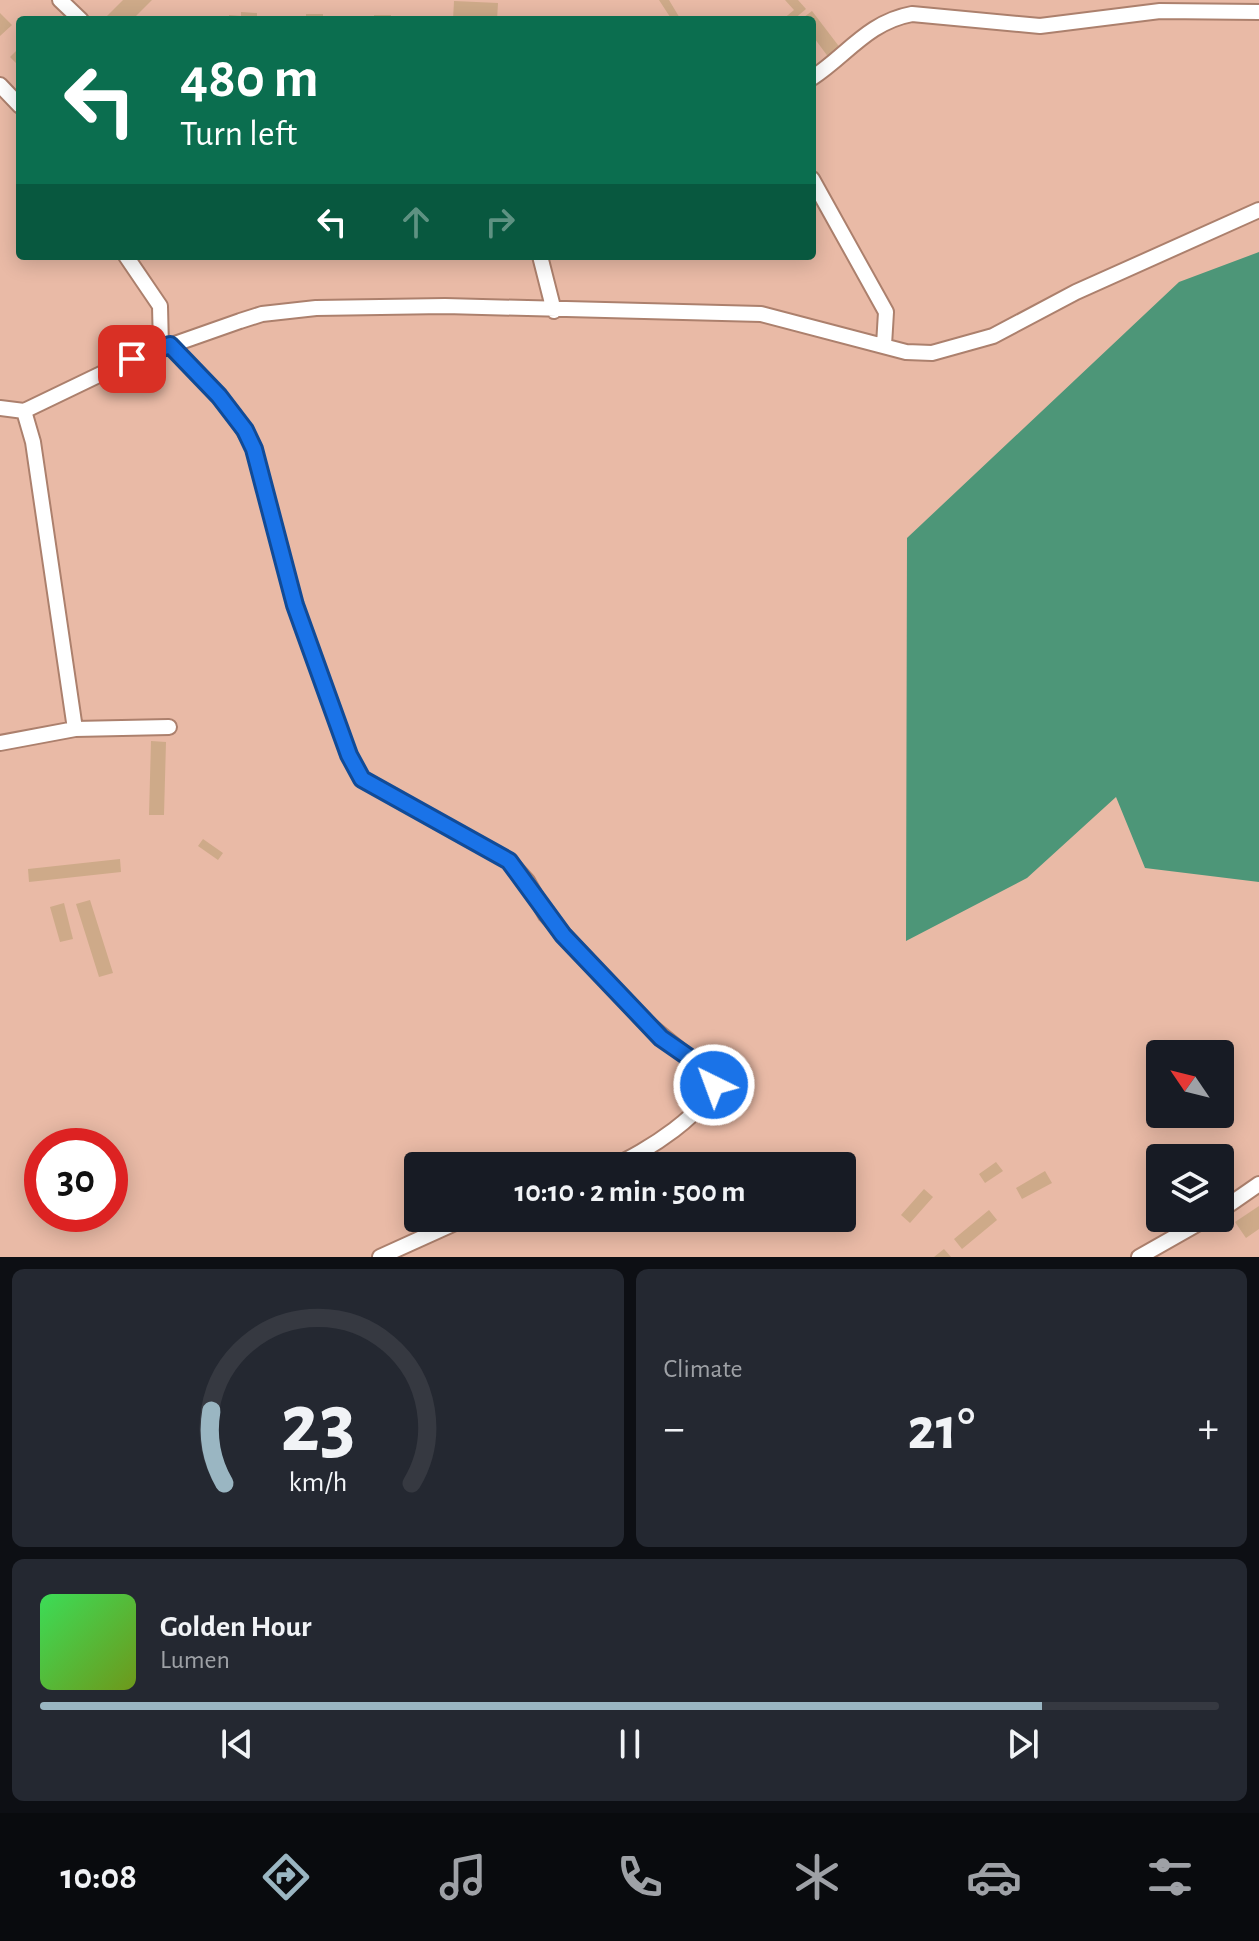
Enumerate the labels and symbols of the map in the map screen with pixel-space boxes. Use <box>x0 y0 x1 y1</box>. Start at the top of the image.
pin <box>98 325 166 393</box>
north arrow <box>1146 1040 1234 1128</box>
position arrow <box>672 1043 756 1127</box>
speed limit sign: 30 <box>24 1128 128 1232</box>

